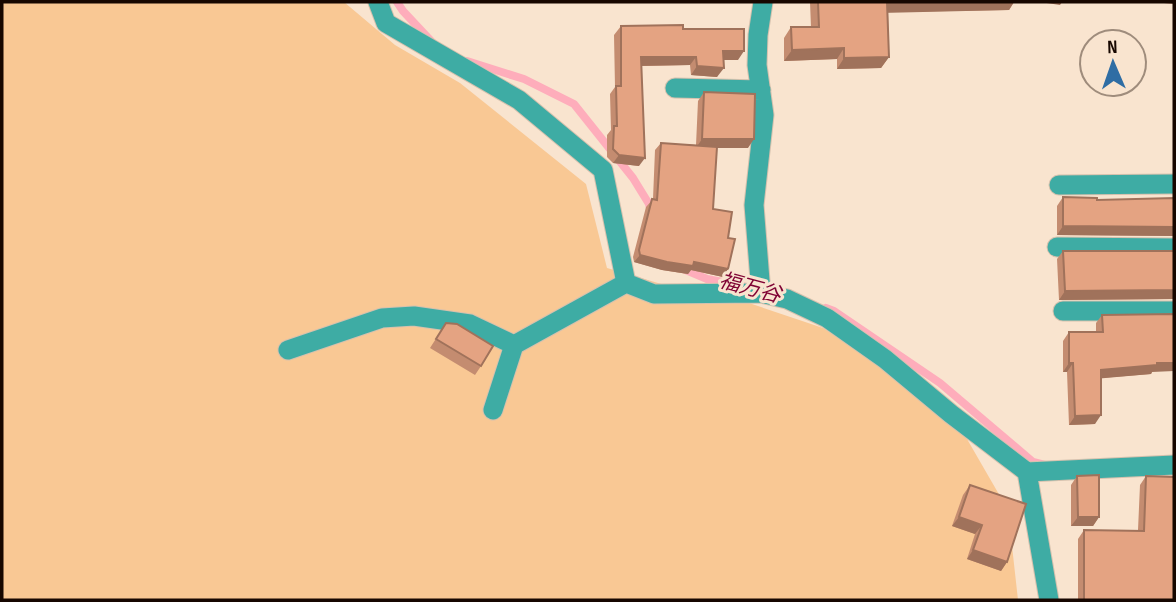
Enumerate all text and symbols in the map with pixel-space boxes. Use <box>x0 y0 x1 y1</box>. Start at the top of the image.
north arrow <box>1078 28 1148 98</box>
text: N <box>1107 36 1118 59</box>
water label: 福万谷 <box>716 268 786 309</box>

